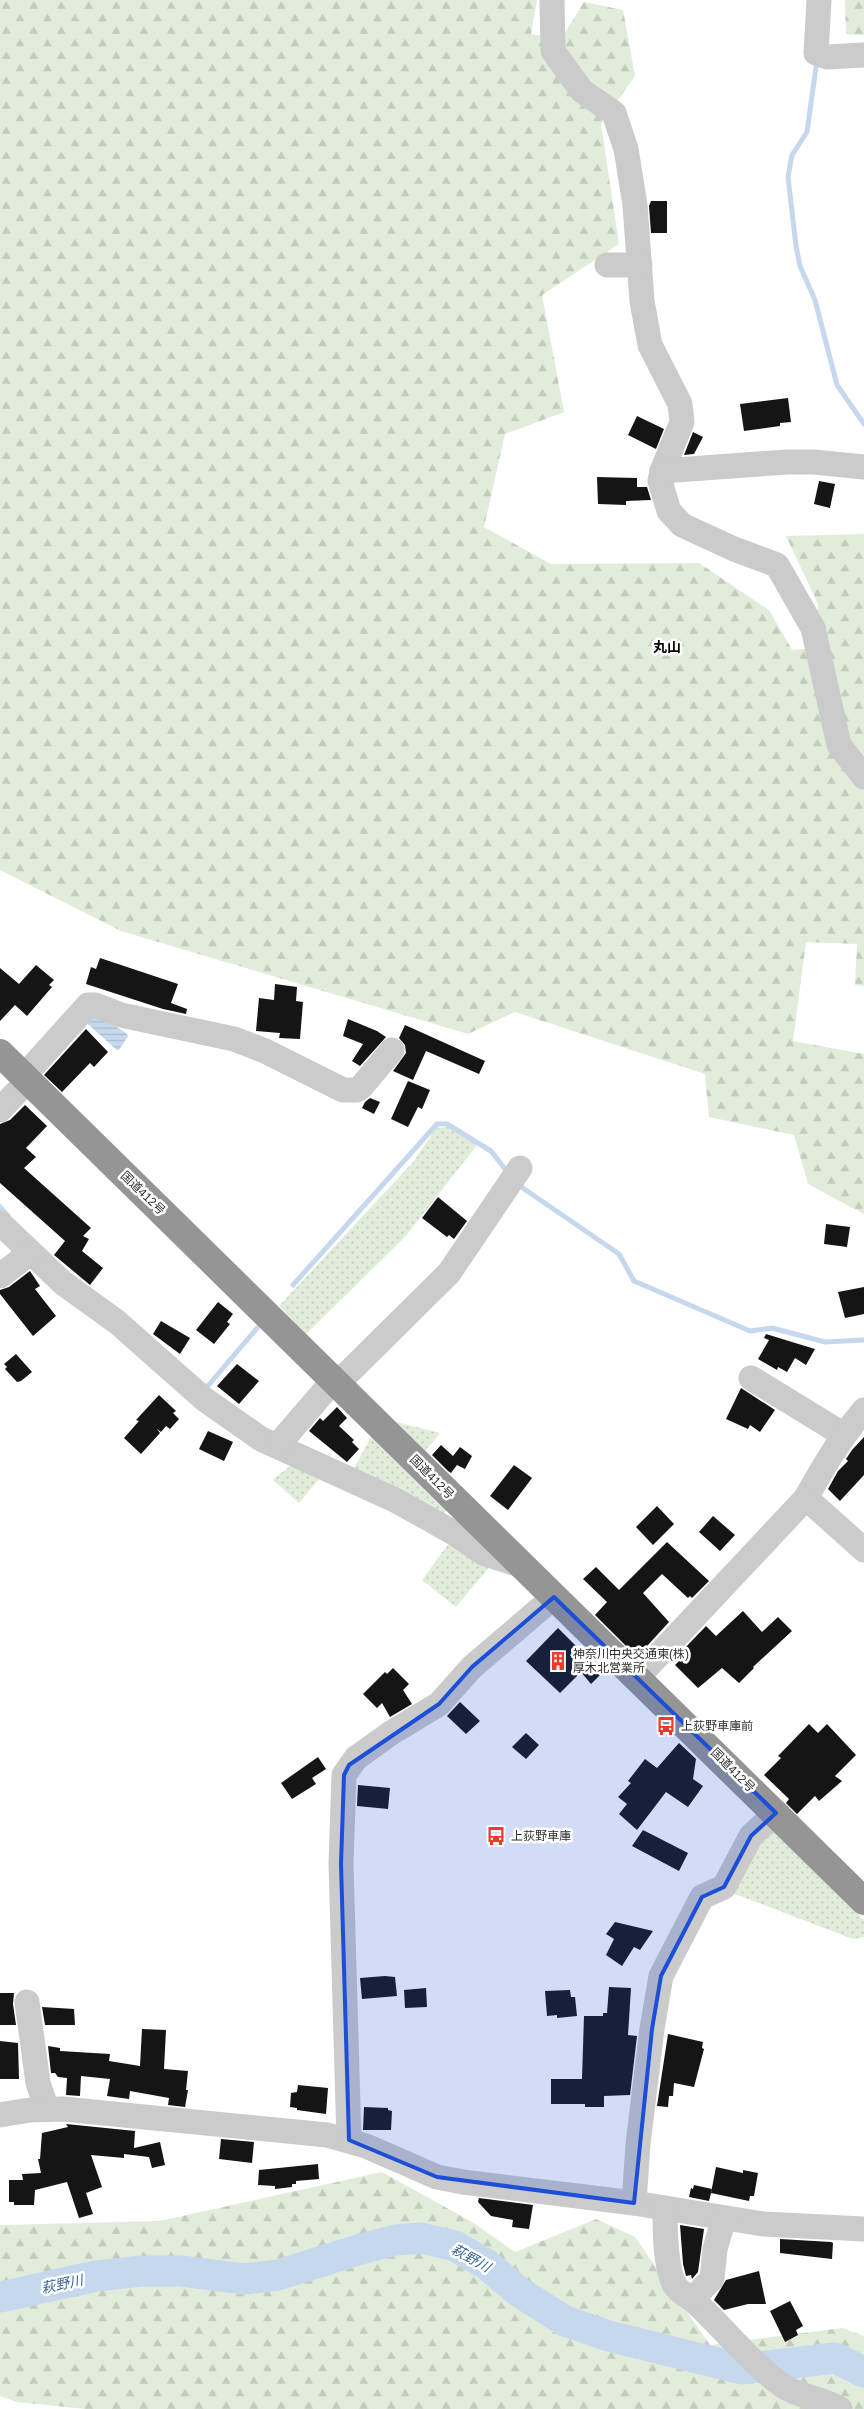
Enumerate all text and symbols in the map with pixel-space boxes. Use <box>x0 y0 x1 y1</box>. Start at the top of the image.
district label: 丸山 <box>653 639 681 655</box>
street label: 国道412号 <box>118 1169 168 1217</box>
street label: 国道412号 <box>407 1452 457 1502</box>
place label: 神奈川中央交通東(株) 厚木北営業所 <box>573 1647 689 1675</box>
building icon: 神奈川中央交通東(株) 厚木北営業所 <box>547 1650 569 1672</box>
bus stop icon: 上荻野車庫前 <box>655 1715 677 1737</box>
place label: 上荻野車庫前 <box>681 1719 753 1733</box>
street label: 国道412号 <box>708 1745 758 1795</box>
bus stop icon: 上荻野車庫 <box>485 1825 507 1847</box>
place label: 上荻野車庫 <box>511 1829 571 1843</box>
water label: 萩野川 <box>449 2241 495 2276</box>
water label: 萩野川 <box>40 2271 86 2296</box>

